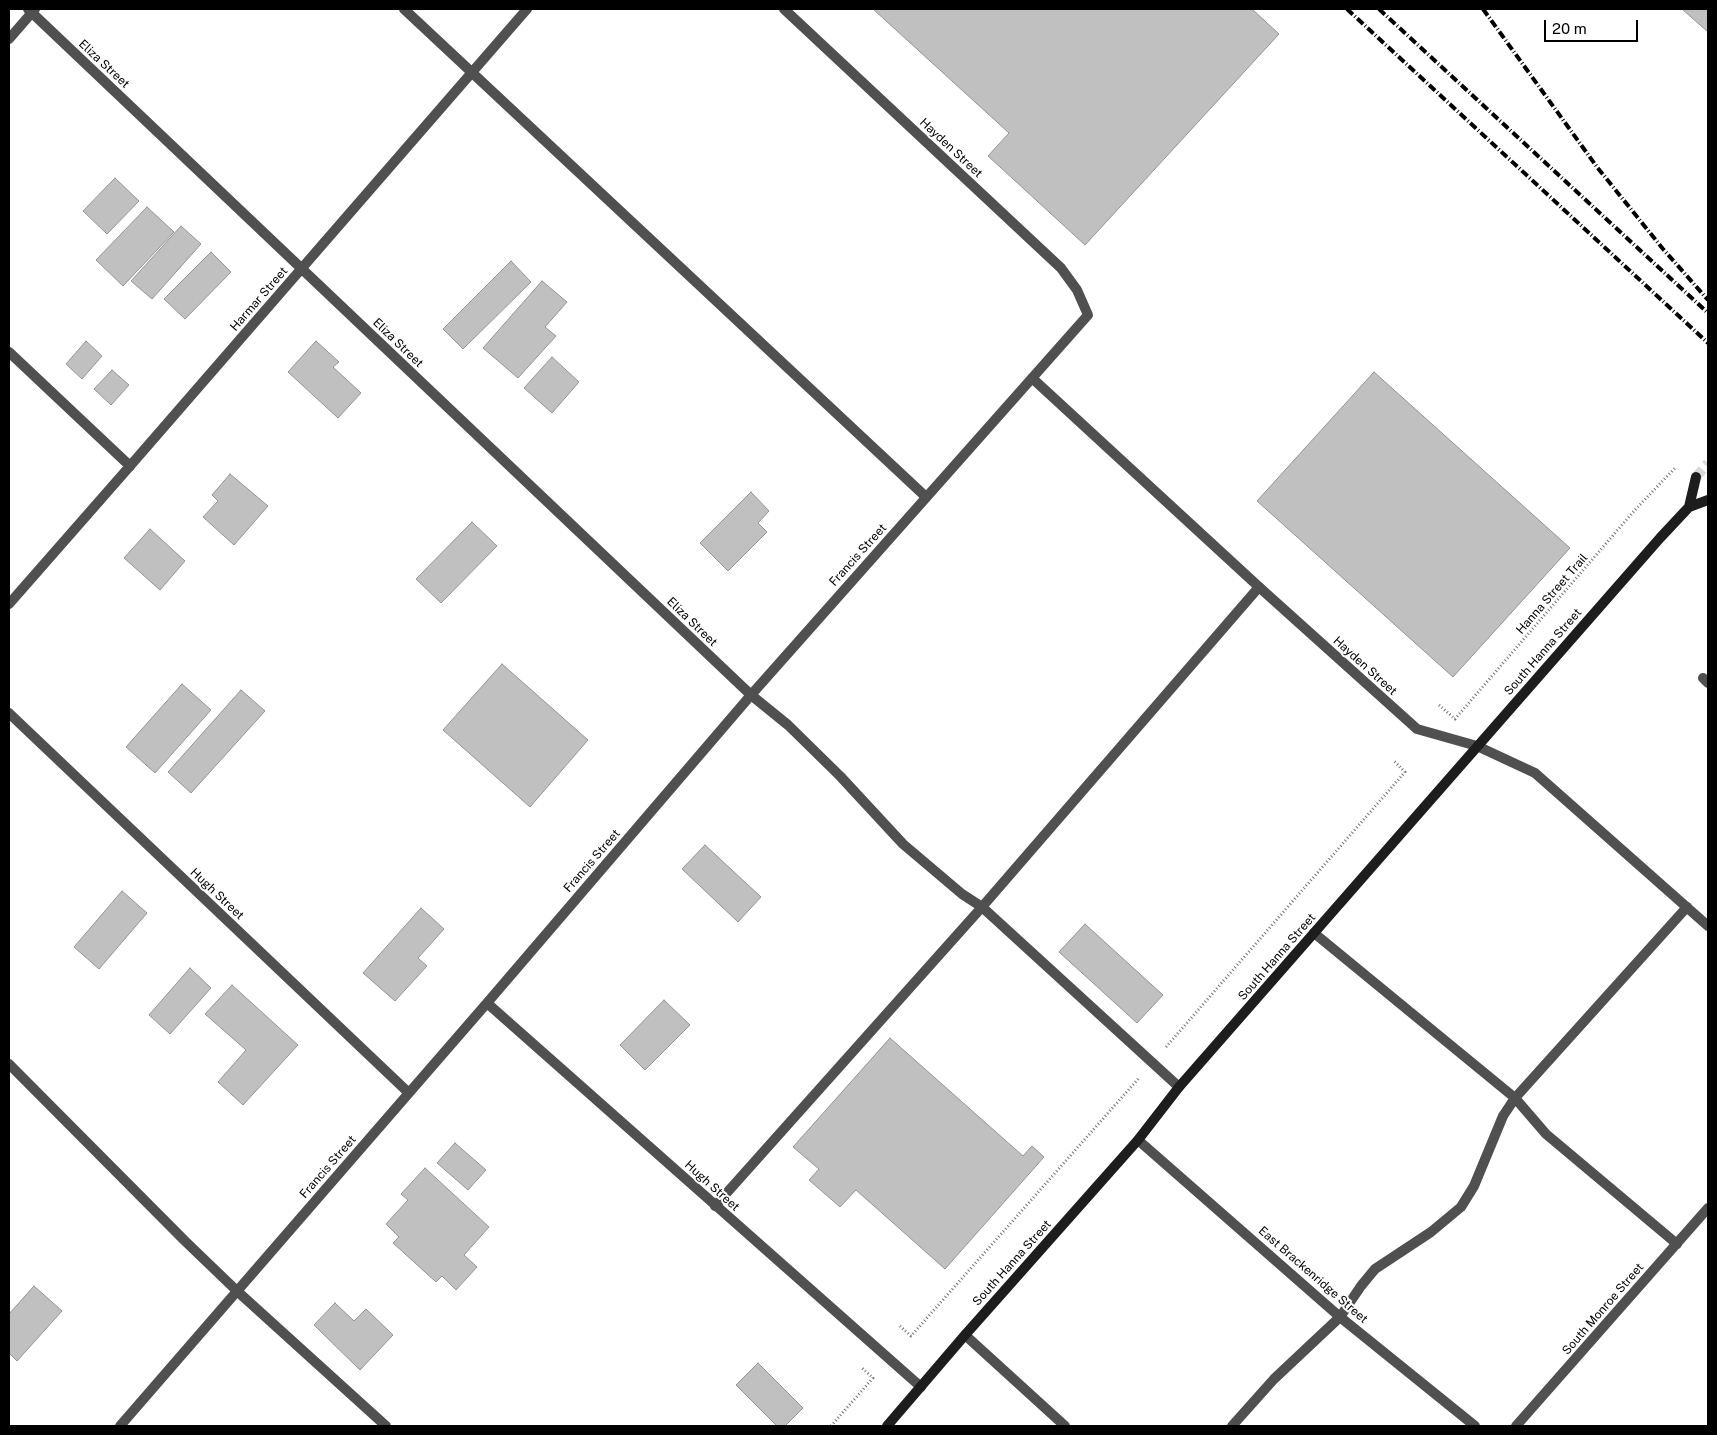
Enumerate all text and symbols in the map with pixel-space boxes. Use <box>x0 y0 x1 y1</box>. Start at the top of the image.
scale bar <box>1547 10 1641 42</box>
text: 20 m <box>1552 20 1587 37</box>
street label: Eliza Street <box>76 37 132 91</box>
street label: Hayden Street <box>917 115 985 181</box>
street label: Harmar Street <box>227 264 291 334</box>
street label: Eliza Street <box>370 315 426 371</box>
street label: Francis Street <box>826 521 890 589</box>
street label: Hanna Street Trail <box>1513 551 1591 637</box>
street label: Eliza Street <box>664 594 720 650</box>
street label: South Hanna Street <box>1501 606 1585 698</box>
street label: Hayden Street <box>1330 634 1400 698</box>
street label: Francis Street <box>561 827 623 895</box>
street label: Hugh Street <box>187 865 247 923</box>
street label: South Hanna Street <box>1235 911 1319 1003</box>
street label: Francis Street <box>297 1133 359 1201</box>
street label: Hugh Street <box>682 1158 742 1214</box>
street label: South Hanna Street <box>970 1217 1054 1309</box>
street label: East Brackenridge Street <box>1255 1224 1371 1326</box>
street label: South Monroe Street <box>1559 1260 1647 1358</box>

